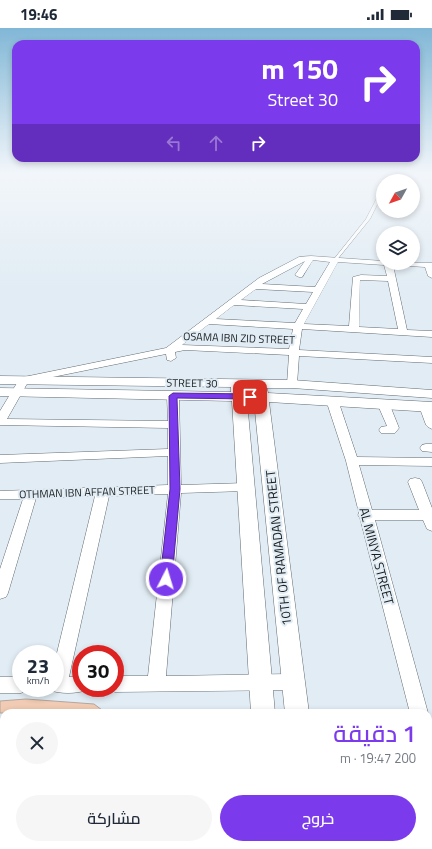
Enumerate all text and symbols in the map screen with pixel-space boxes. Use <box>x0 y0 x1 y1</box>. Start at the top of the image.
text: 19:46 <box>20 3 57 26</box>
text: 150 m <box>261 47 338 90</box>
icon: right <box>352 56 404 108</box>
text: Street 30 <box>267 86 338 113</box>
icon: left <box>163 132 185 154</box>
icon: ahead <box>205 132 227 154</box>
icon: right <box>247 132 269 154</box>
north arrow <box>376 174 420 218</box>
map controls <box>376 174 420 270</box>
button: layers <box>376 226 420 270</box>
street label: OSAMA IBN ZID STREET <box>183 328 295 348</box>
street label: STREET 30 <box>166 375 218 391</box>
pin <box>233 380 267 414</box>
icon: arrive <box>239 386 261 408</box>
street label: 10TH OF RAMADAN STREET <box>260 469 296 627</box>
street label: OTHMAN IBN AFFAN STREET <box>19 482 155 502</box>
street label: AL MINYA STREET <box>354 505 400 607</box>
position arrow <box>145 558 187 600</box>
speed limit sign: 30 <box>72 645 124 697</box>
text: 23 <box>27 650 49 681</box>
text: km/h <box>27 673 49 688</box>
text: 1 دقيقة <box>333 715 416 751</box>
button: close <box>16 722 58 764</box>
text: 200 m · 19:47 <box>340 748 416 768</box>
button: مشاركة <box>16 795 212 841</box>
button: خروج <box>220 795 416 841</box>

